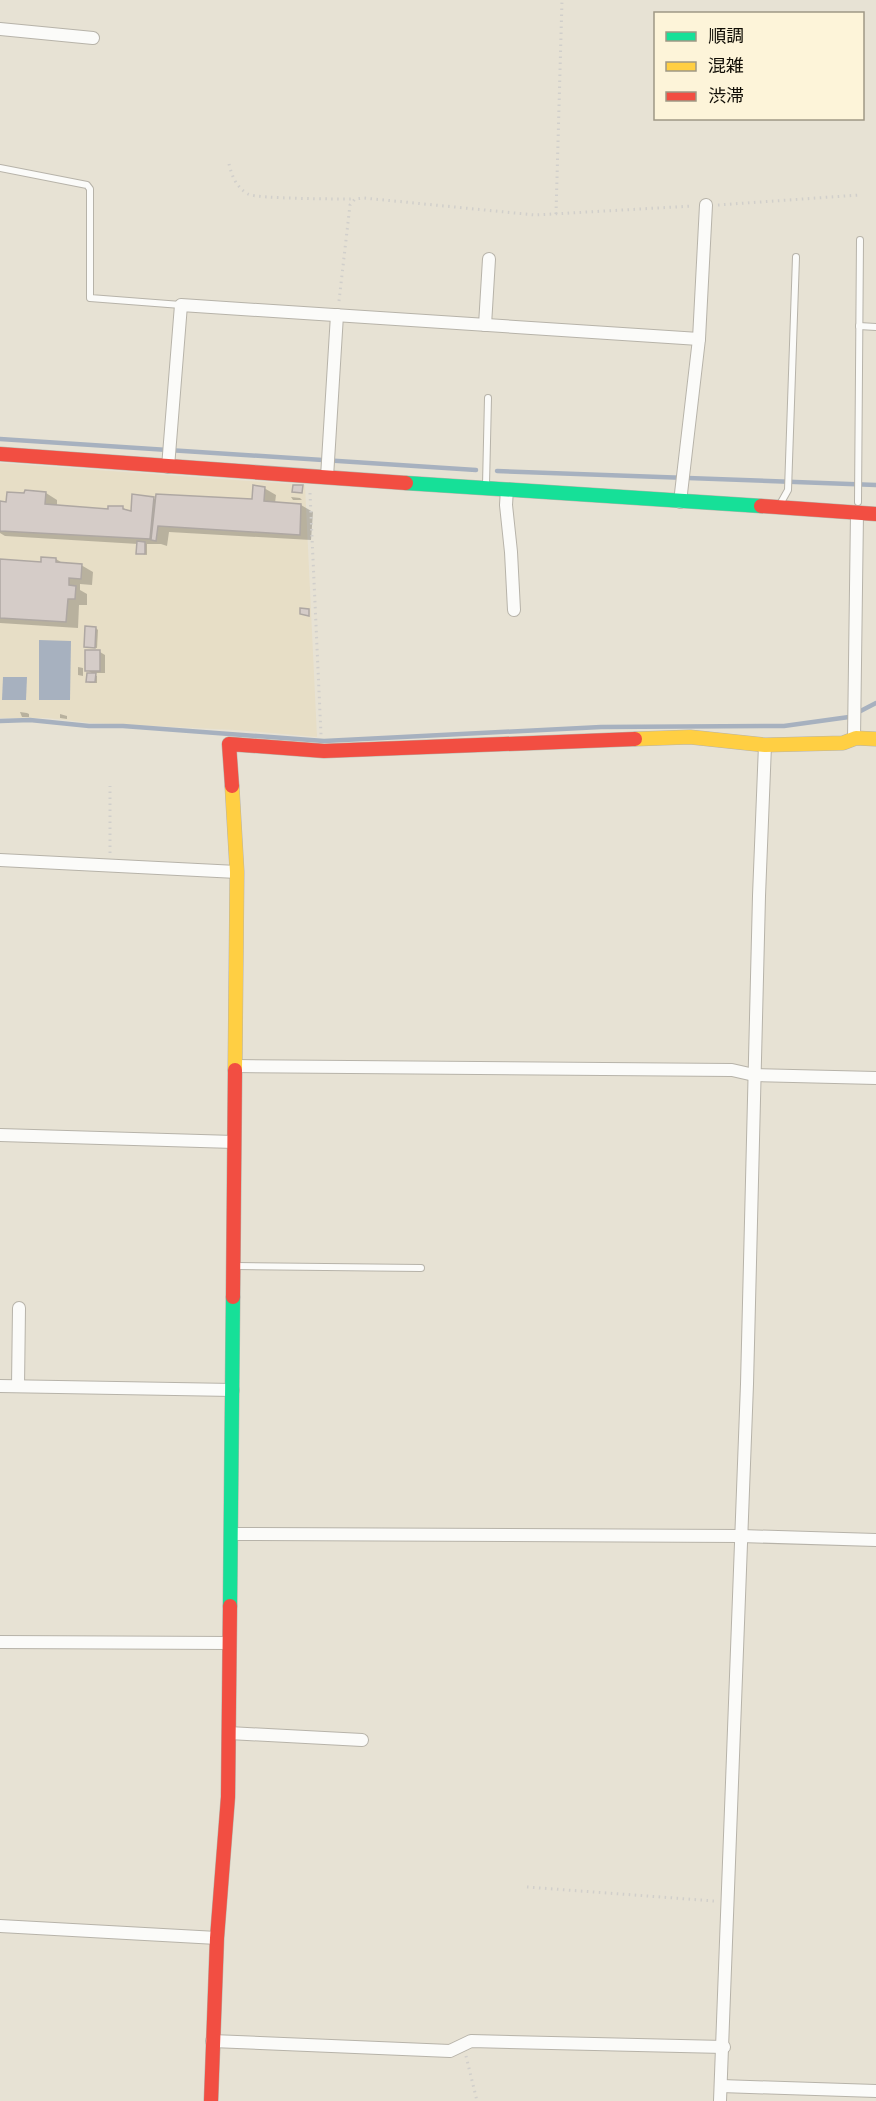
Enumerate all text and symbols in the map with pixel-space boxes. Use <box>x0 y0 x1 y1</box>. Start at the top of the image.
legend <box>654 12 864 120</box>
text: 順調 <box>708 25 744 46</box>
text: 混雑 <box>708 55 744 76</box>
text: 渋滞 <box>708 85 744 106</box>

